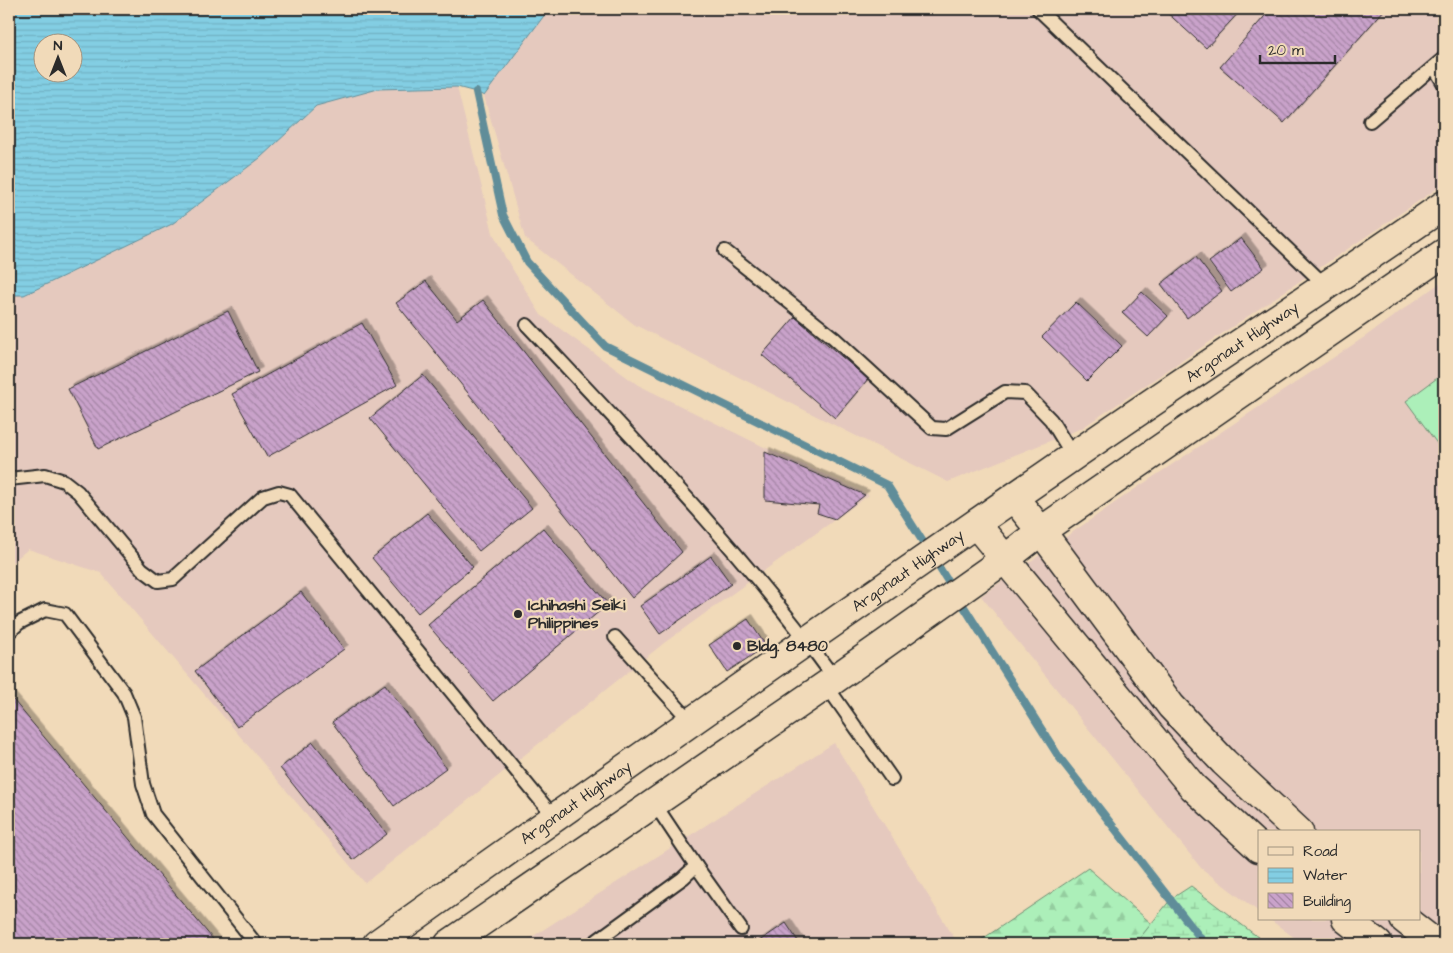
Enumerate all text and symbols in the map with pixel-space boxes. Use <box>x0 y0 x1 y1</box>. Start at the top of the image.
north arrow <box>32 32 82 82</box>
scale bar <box>1260 32 1336 64</box>
text: N <box>54 36 63 56</box>
text: 20 m <box>1268 40 1304 61</box>
street label: Argonaut Highway <box>1181 296 1304 388</box>
street label: Argonaut Highway <box>847 524 969 617</box>
place label: Ichihashi Seiki Philippines <box>528 594 626 634</box>
marker: Ichihashi Seiki Philippines <box>512 608 524 620</box>
place label: Bldg. 8480 <box>747 635 828 659</box>
marker: Bldg. 8480 <box>731 640 743 652</box>
street label: Argonaut Highway <box>516 756 637 850</box>
legend <box>1258 830 1420 920</box>
text: Road <box>1303 841 1338 862</box>
text: Water <box>1303 865 1347 886</box>
text: Building <box>1303 891 1351 913</box>

